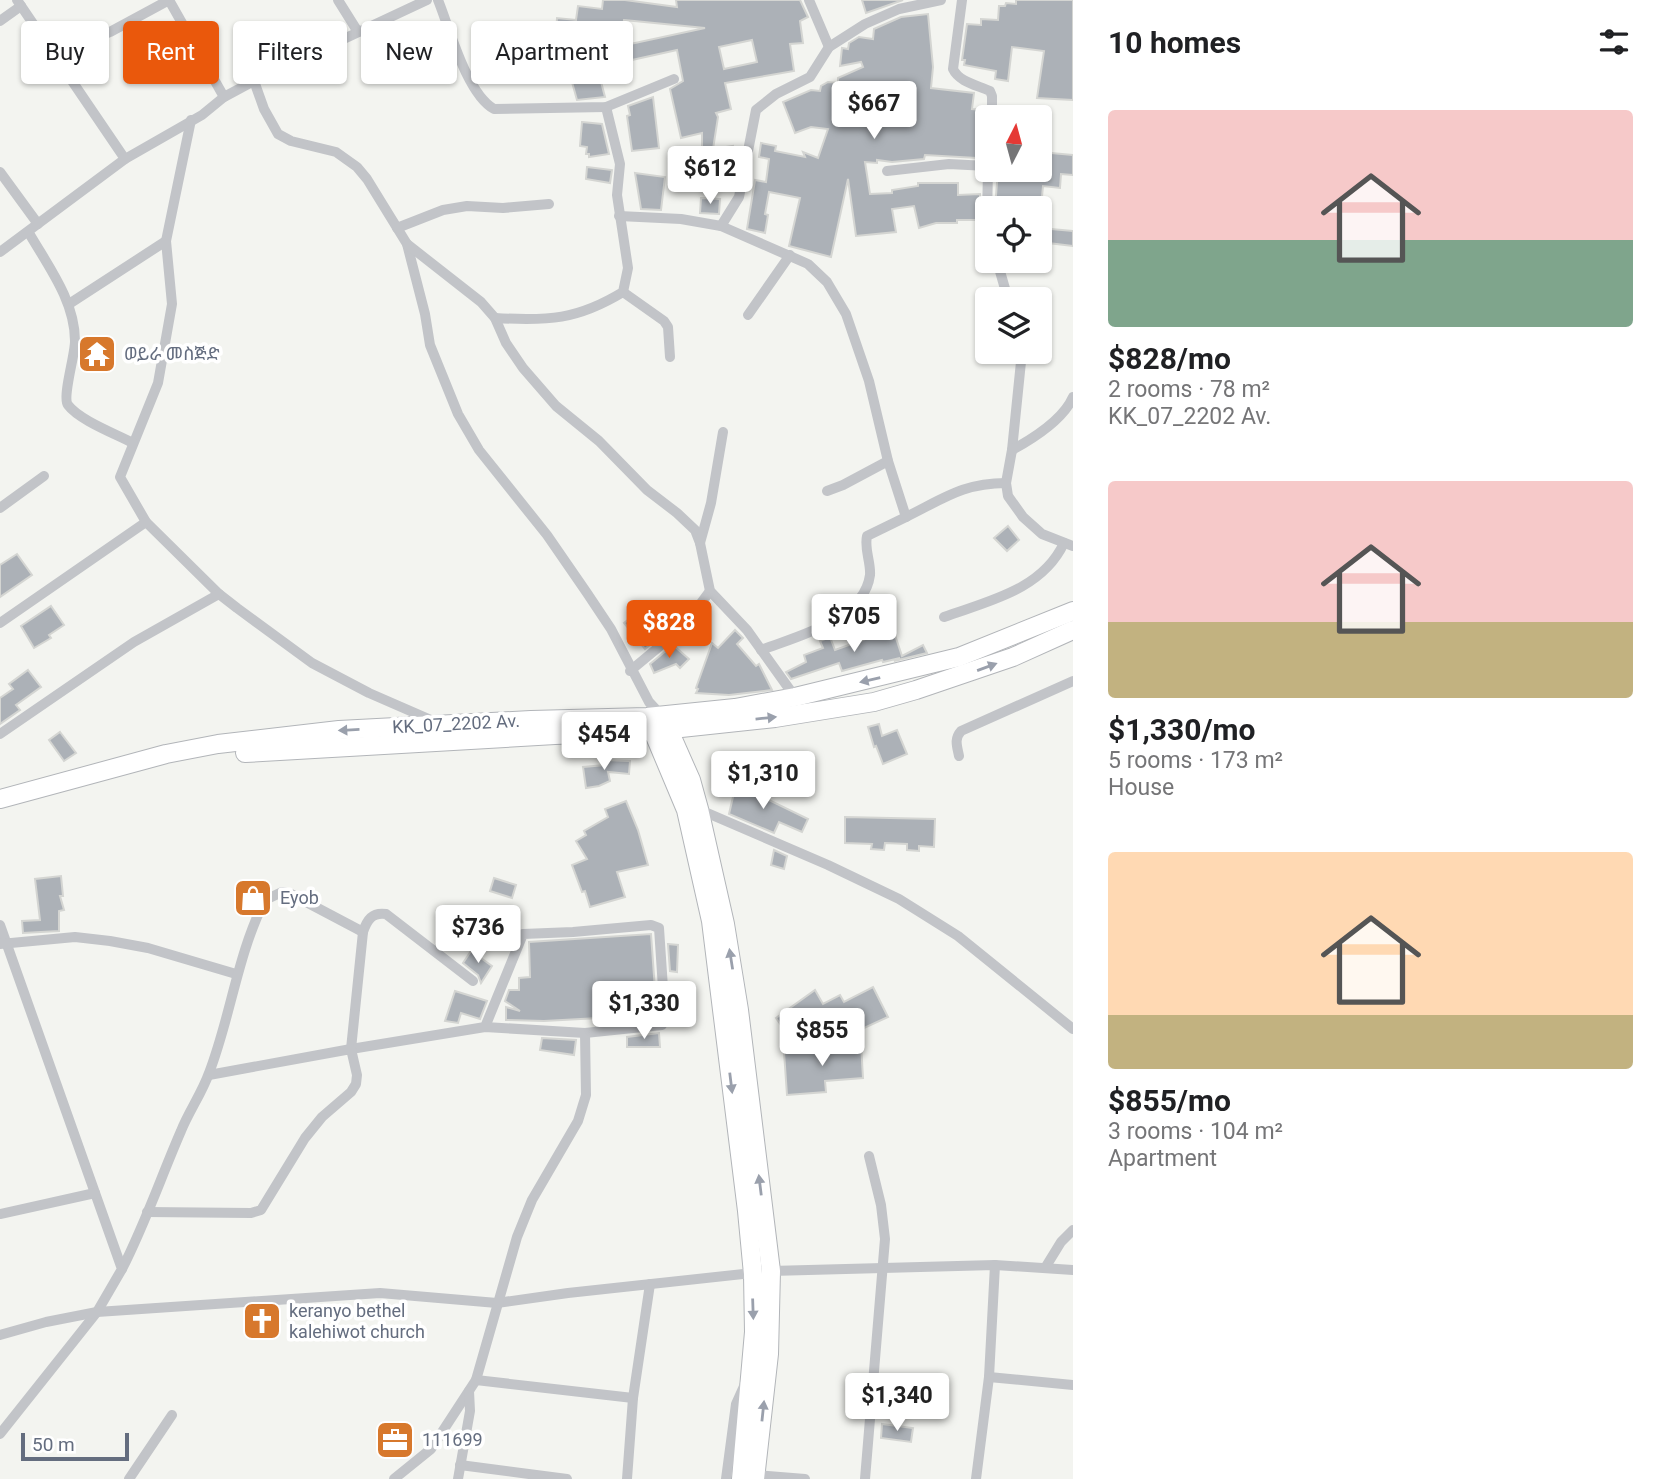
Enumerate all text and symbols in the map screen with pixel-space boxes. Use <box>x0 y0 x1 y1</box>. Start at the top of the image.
chip: Buy <box>21 21 109 84</box>
chip: Rent <box>123 21 219 84</box>
chip: Filters <box>233 21 347 84</box>
chip: New <box>361 21 457 84</box>
chip: Apartment <box>471 21 633 84</box>
icon: filters <box>1595 23 1633 61</box>
text: 10 homes <box>1108 25 1241 60</box>
pin: $667 <box>833 82 915 141</box>
text: $667 <box>848 90 900 117</box>
north arrow <box>975 105 1052 182</box>
map controls <box>975 105 1052 364</box>
pin: $612 <box>669 146 751 206</box>
text: $612 <box>684 155 736 182</box>
icon: home <box>1308 155 1434 281</box>
button: locate <box>975 196 1052 273</box>
button: layers <box>975 287 1052 364</box>
temple icon: ወይራ መስጅድ <box>76 333 118 375</box>
text: $828/mo <box>1108 341 1231 376</box>
place label: ወይራ መስጅድ <box>124 343 220 364</box>
text: 2 rooms · 78 m² <box>1108 376 1270 403</box>
text: KK_07_2202 Av. <box>1108 403 1271 430</box>
icon: home <box>1308 526 1434 652</box>
pin: $705 <box>813 594 895 654</box>
pin: $828 <box>628 600 710 660</box>
text: $705 <box>828 603 880 630</box>
text: $828 <box>643 609 695 636</box>
one-way arrow <box>976 661 997 672</box>
one-way arrow <box>859 675 881 686</box>
street label: KK_07_2202 Av. <box>392 710 520 737</box>
pin: $454 <box>563 712 645 772</box>
text: $1,330/mo <box>1108 712 1256 747</box>
one-way arrow <box>755 713 777 724</box>
text: $454 <box>578 721 630 748</box>
one-way arrow <box>337 725 359 736</box>
text: 5 rooms · 173 m² <box>1108 747 1283 774</box>
pin: $1,310 <box>706 752 820 811</box>
text: $1,310 <box>727 760 799 787</box>
text: House <box>1108 774 1174 801</box>
shop icon: Eyob <box>232 877 274 919</box>
place label: Eyob <box>280 887 319 908</box>
icon: home <box>1308 897 1434 1023</box>
pin: $736 <box>437 906 519 965</box>
text: $736 <box>452 914 504 941</box>
one-way arrow <box>725 948 736 970</box>
pin: $1,330 <box>587 982 701 1041</box>
text: $1,330 <box>608 990 680 1017</box>
pin: $855 <box>781 1009 863 1068</box>
text: $855 <box>796 1017 848 1044</box>
one-way arrow <box>726 1072 737 1094</box>
text: $855/mo <box>1108 1083 1231 1118</box>
text: 3 rooms · 104 m² <box>1108 1118 1283 1145</box>
text: Apartment <box>1108 1145 1217 1172</box>
one-way arrow <box>754 1174 765 1196</box>
one-way arrow <box>748 1298 759 1320</box>
church icon: keranyo bethel kalehiwot church <box>241 1300 283 1342</box>
place label: keranyo bethel kalehiwot church <box>289 1300 425 1342</box>
pin: $1,340 <box>840 1374 954 1433</box>
text: $1,340 <box>861 1382 933 1409</box>
one-way arrow <box>757 1400 768 1422</box>
office icon: 111699 <box>374 1419 416 1461</box>
place label: 111699 <box>422 1429 483 1450</box>
scale bar <box>21 1430 130 1462</box>
text: 50 m <box>32 1433 75 1456</box>

